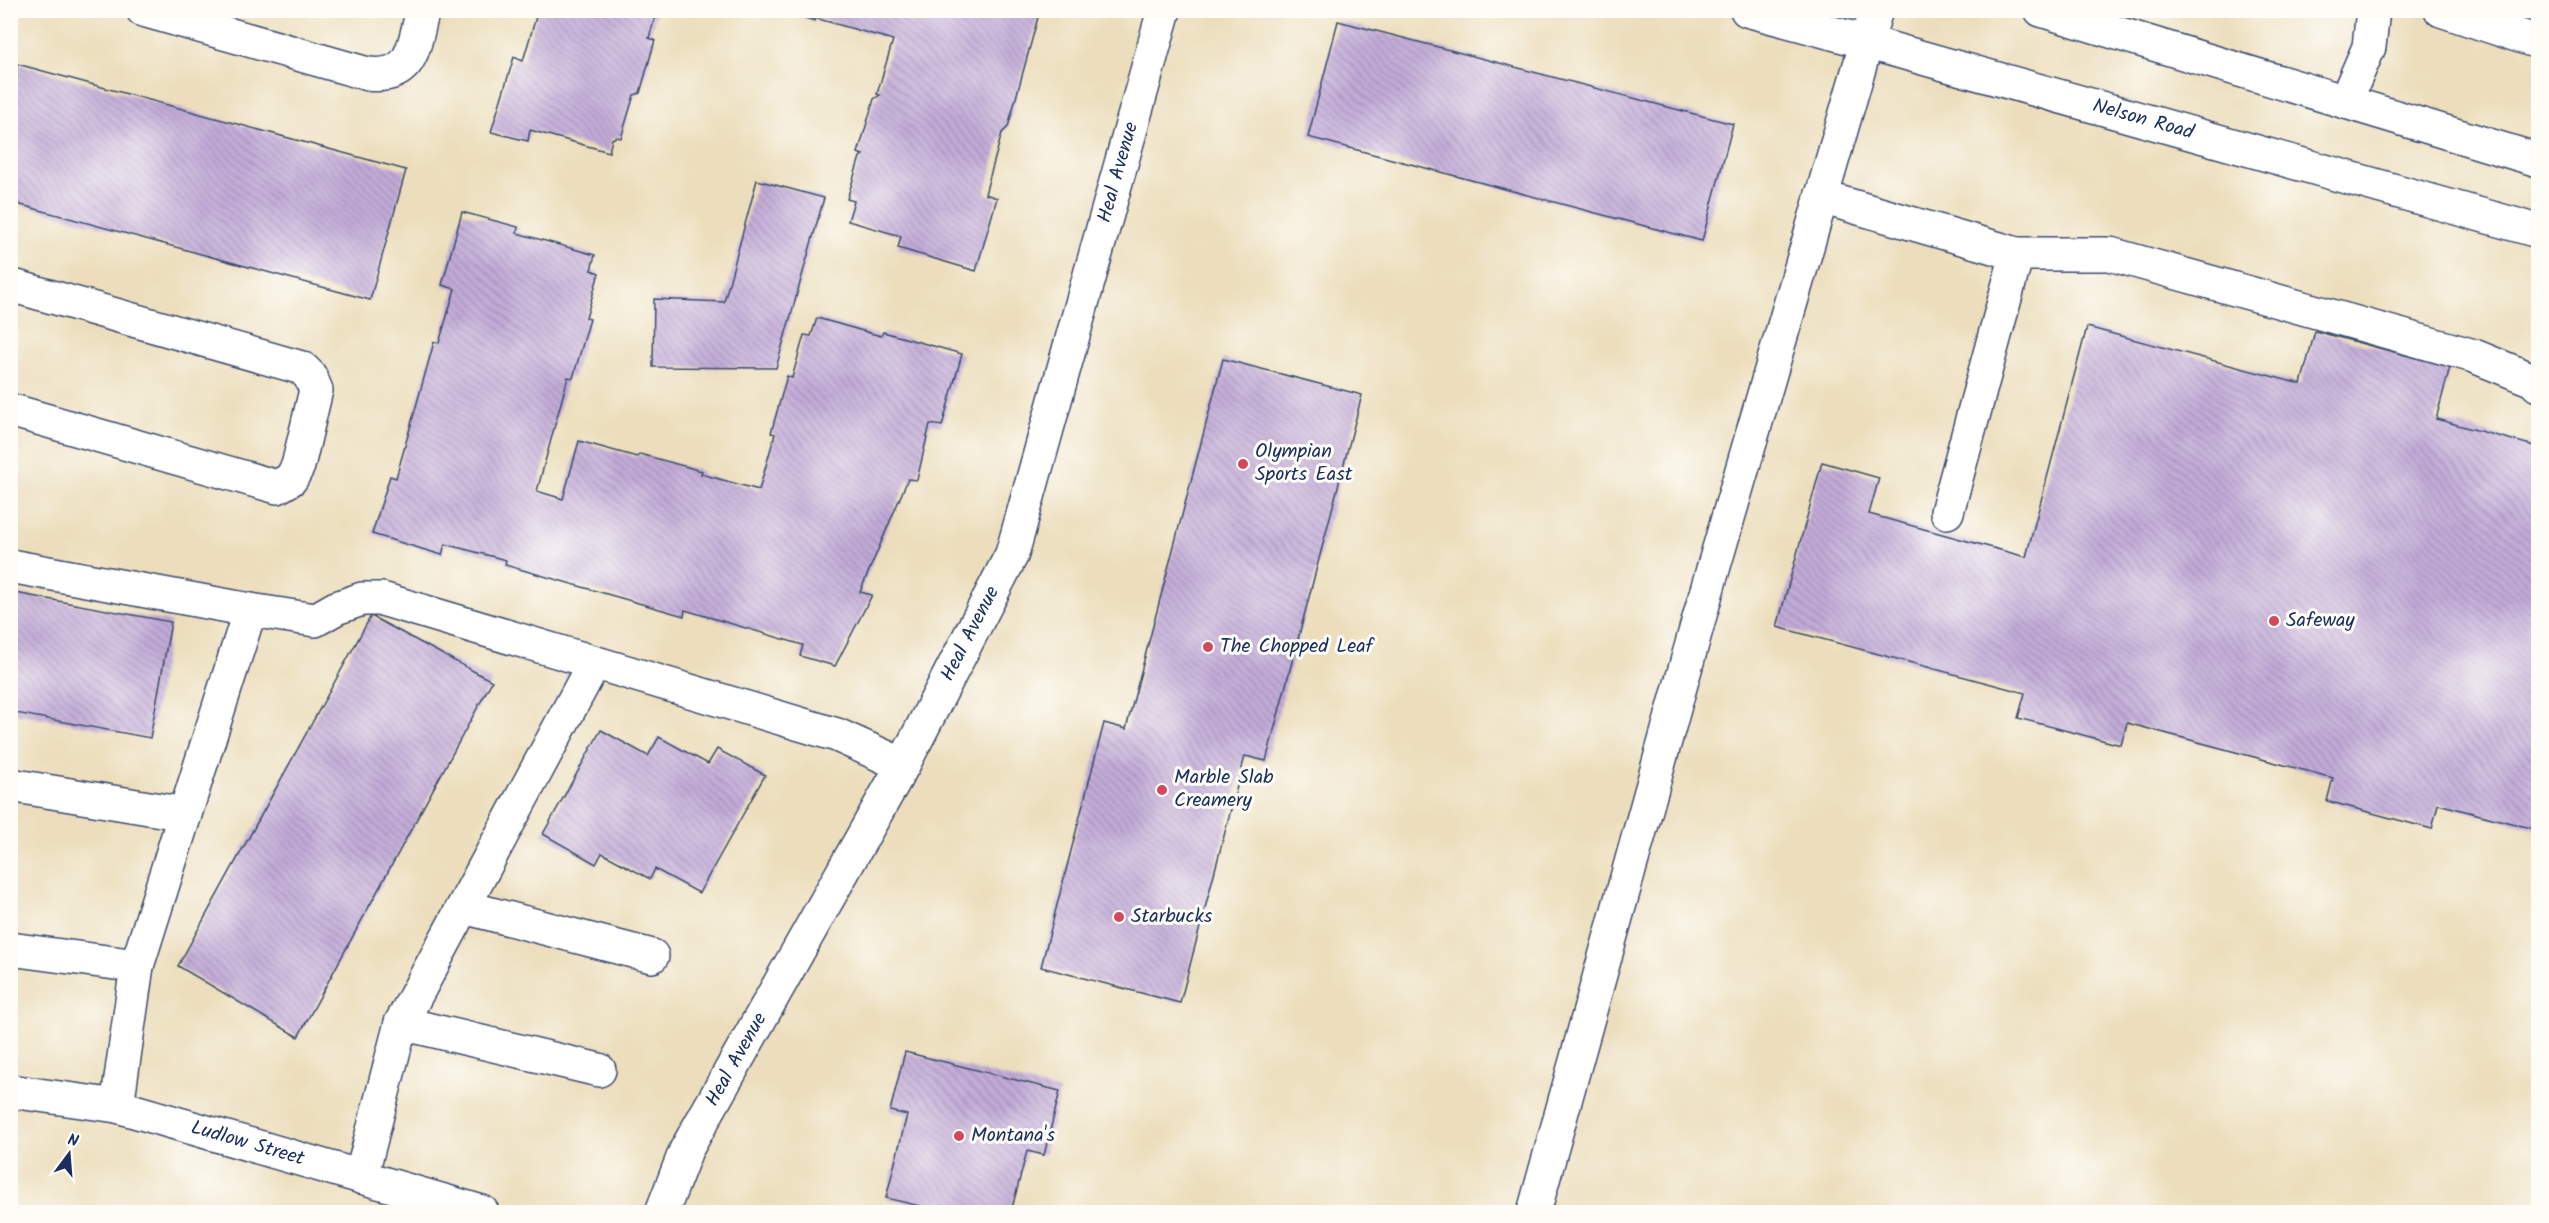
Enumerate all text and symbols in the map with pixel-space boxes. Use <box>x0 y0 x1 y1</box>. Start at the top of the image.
street label: Nelson Road <box>2089 90 2198 150</box>
street label: Heal Avenue <box>1089 118 1148 227</box>
place label: Olympian Sports East <box>1255 436 1353 491</box>
marker: Olympian Sports East <box>1236 457 1250 471</box>
street label: Heal Avenue <box>933 580 1009 687</box>
place label: Safeway <box>2286 605 2355 637</box>
marker: Safeway <box>2267 614 2281 628</box>
place label: The Chopped Leaf <box>1220 631 1376 663</box>
marker: The Chopped Leaf <box>1201 640 1215 654</box>
place label: Marble Slab Creamery <box>1174 762 1274 817</box>
marker: Marble Slab Creamery <box>1155 783 1169 797</box>
place label: Starbucks <box>1131 901 1213 933</box>
marker: Starbucks <box>1112 910 1126 924</box>
street label: Heal Avenue <box>697 1007 776 1113</box>
street label: Ludlow Street <box>187 1112 308 1176</box>
place label: Montana's <box>971 1120 1056 1152</box>
north arrow <box>39 1124 99 1184</box>
text: N <box>64 1128 81 1154</box>
marker: Montana's <box>952 1129 966 1143</box>

